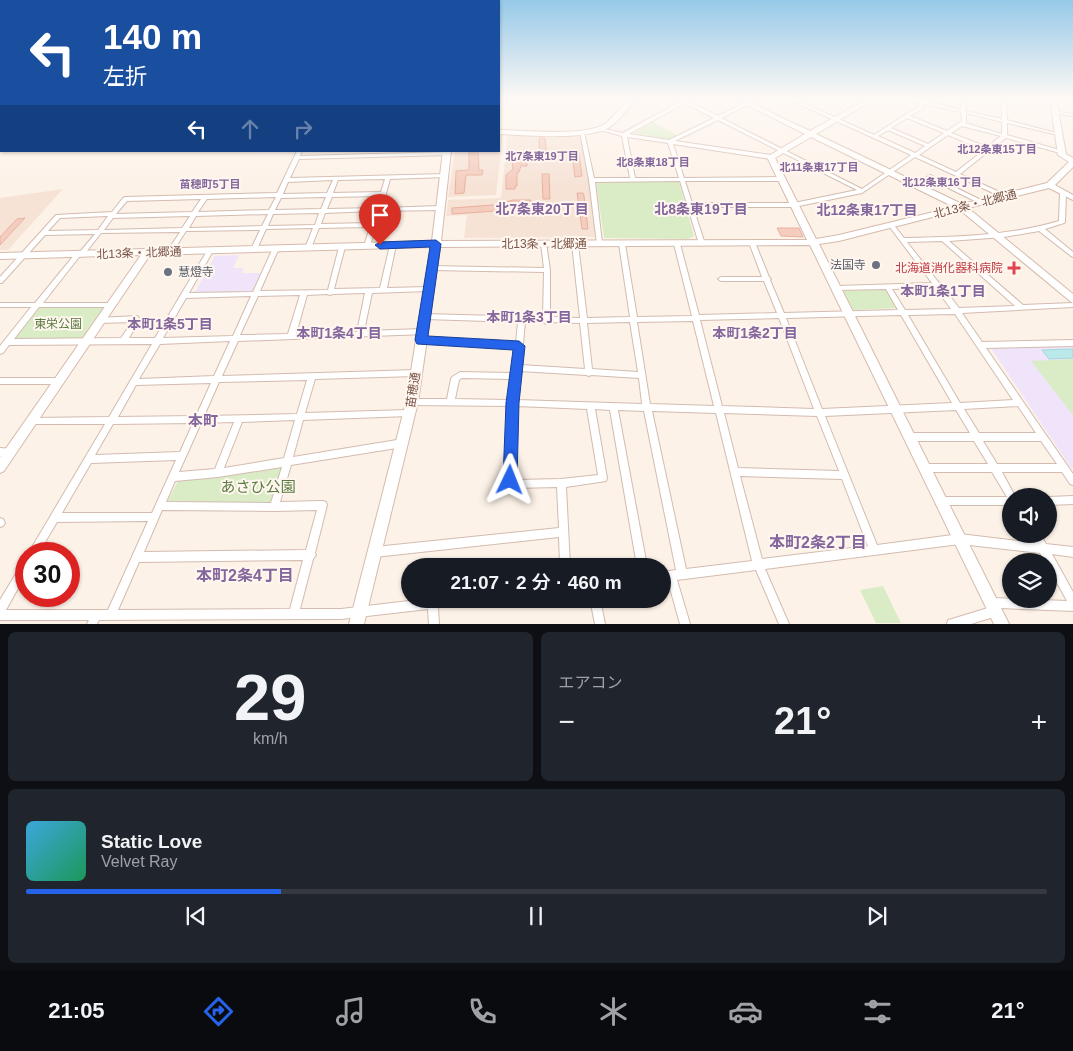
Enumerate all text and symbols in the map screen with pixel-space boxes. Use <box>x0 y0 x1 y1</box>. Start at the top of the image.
text: 140 m <box>103 17 202 56</box>
icon: left <box>20 20 85 85</box>
text: 左折 <box>103 64 147 89</box>
icon: left <box>183 115 211 143</box>
icon: ahead <box>236 115 264 143</box>
icon: right <box>289 115 317 143</box>
district label: 北12条東15丁目 <box>957 143 1037 155</box>
district label: 北7条東19丁目 <box>505 150 579 162</box>
district label: 北8条東18丁目 <box>616 156 690 168</box>
district label: 北11条東17丁目 <box>780 161 858 173</box>
district label: 北12条東16丁目 <box>902 176 982 188</box>
district label: 苗穂町5丁目 <box>179 178 241 190</box>
street label: 北13条・北郷通 <box>932 187 1018 221</box>
pin <box>359 194 401 245</box>
icon: arrive <box>366 201 394 229</box>
district label: 北7条東20丁目 <box>495 201 589 217</box>
district label: 北8条東19丁目 <box>654 201 748 217</box>
district label: 北12条東17丁目 <box>816 202 918 218</box>
street label: 北13条・北郷通 <box>501 237 587 251</box>
street label: 北13条・北郷通 <box>96 245 182 261</box>
place label: 法国寺 <box>830 258 866 272</box>
marker: 法国寺 <box>870 259 882 271</box>
place label: 北海道消化器科病院 <box>895 261 1003 275</box>
marker: 北海道消化器科病院 <box>1007 261 1021 275</box>
place label: 慧燈寺 <box>178 265 214 279</box>
marker: 慧燈寺 <box>162 266 174 278</box>
district label: 本町1条1丁目 <box>900 283 986 299</box>
district label: 本町1条3丁目 <box>486 309 572 325</box>
district label: 本町1条5丁目 <box>127 316 213 332</box>
park label: 東栄公園 <box>34 317 82 331</box>
district label: 本町1条4丁目 <box>296 325 382 341</box>
district label: 本町1条2丁目 <box>712 325 798 341</box>
street label: 苗穂通 <box>403 371 423 409</box>
district label: 本町 <box>188 412 218 429</box>
position arrow <box>483 453 535 505</box>
park label: あさひ公園 <box>220 478 296 495</box>
map controls <box>1002 488 1057 608</box>
button: sound <box>1002 488 1057 543</box>
district label: 本町2条2丁目 <box>769 534 867 551</box>
speed limit sign: 30 <box>15 542 80 607</box>
button: layers <box>1002 553 1057 608</box>
district label: 本町2条4丁目 <box>196 567 294 584</box>
text: 21:07 · 2 分 · 460 m <box>450 572 622 593</box>
text: 29 <box>234 661 306 734</box>
text: エアコン <box>559 674 623 691</box>
text: 21° <box>774 700 831 742</box>
text: − <box>559 706 575 737</box>
text: + <box>1031 706 1047 737</box>
text: km/h <box>253 730 288 747</box>
text: Static Love <box>101 831 202 852</box>
text: Velvet Ray <box>101 853 177 870</box>
icon: previous <box>182 902 210 930</box>
icon: pause <box>522 902 550 930</box>
icon: next <box>863 902 891 930</box>
icon: directions <box>201 994 236 1029</box>
icon: music <box>333 994 368 1029</box>
icon: phone <box>465 994 500 1029</box>
icon: climate <box>596 994 631 1029</box>
icon: car <box>728 994 763 1029</box>
icon: filters <box>860 994 895 1029</box>
text: 21:05 <box>48 998 105 1023</box>
text: 21° <box>991 998 1025 1023</box>

